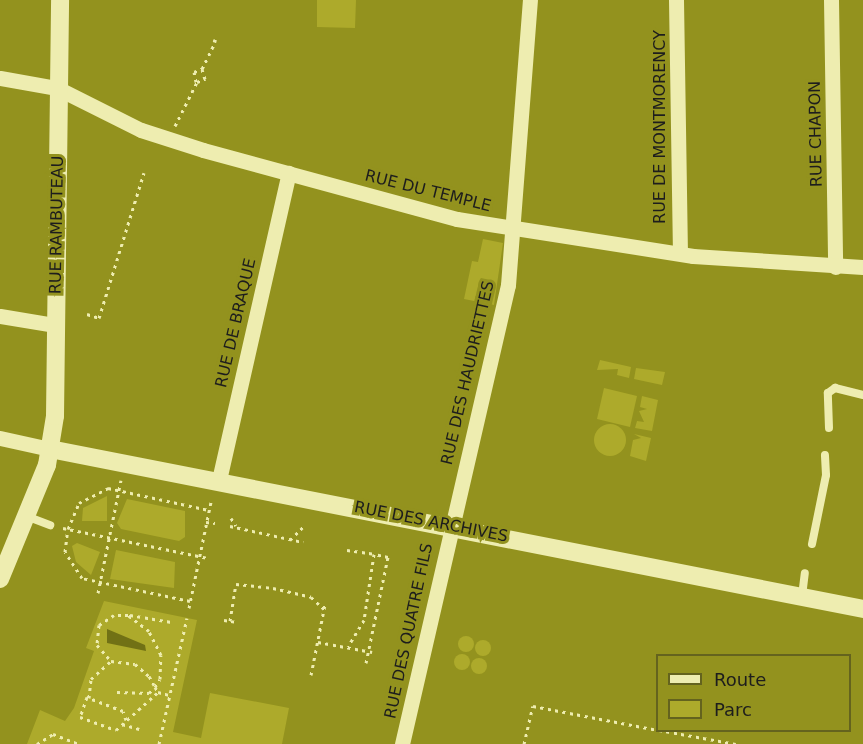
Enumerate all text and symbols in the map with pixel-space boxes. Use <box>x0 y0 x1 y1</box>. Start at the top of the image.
street label: RUE DE MONTMORENCY <box>650 30 670 224</box>
street label: RUE CHAPON <box>805 81 827 187</box>
street label: RUE RAMBUTEAU <box>46 156 68 294</box>
street label: RUE DU TEMPLE <box>363 166 493 216</box>
street label: RUE DE BRAQUE <box>212 257 260 389</box>
street label: RUE DES HAUDRIETTES <box>437 279 499 467</box>
street label: RUE DES ARCHIVES <box>353 498 509 546</box>
street label: RUE DES QUATRE FILS <box>381 542 437 720</box>
legend <box>656 654 851 732</box>
text: Route <box>714 669 766 690</box>
text: Parc <box>714 699 752 720</box>

